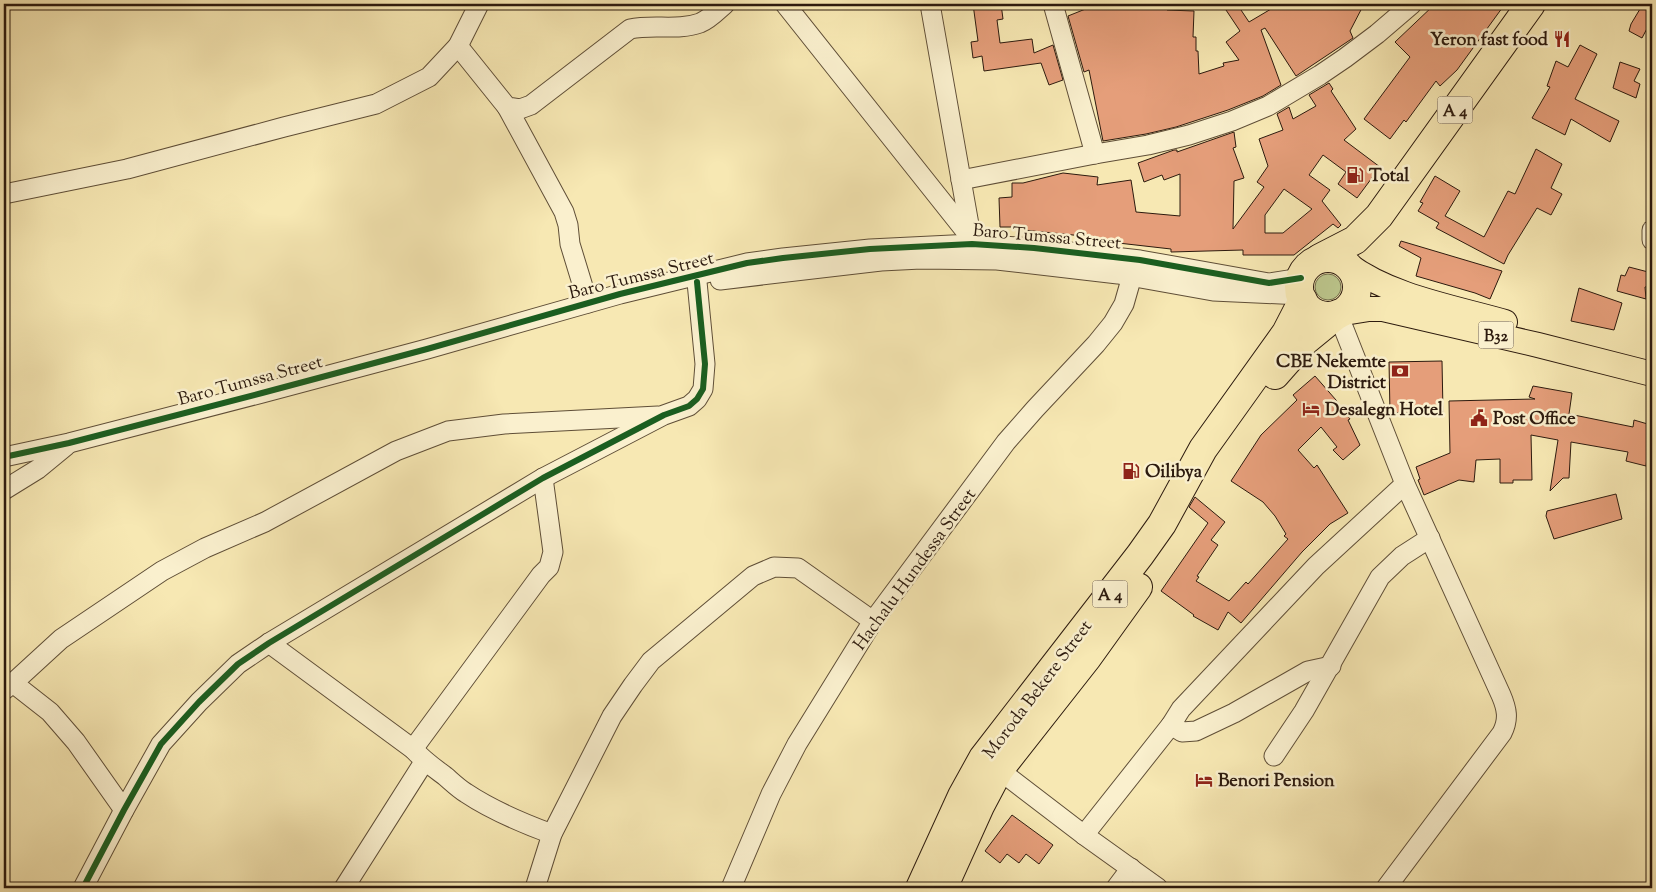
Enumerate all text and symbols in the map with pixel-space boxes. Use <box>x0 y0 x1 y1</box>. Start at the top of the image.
place label: Yeron fast food <box>1430 28 1549 54</box>
restaurant icon: Yeron fast food <box>1552 29 1572 49</box>
road number: A 4 <box>1438 96 1472 124</box>
place label: Total <box>1369 164 1410 190</box>
fuel station icon: Total <box>1345 165 1365 185</box>
street label: Baro Tumssa Street <box>972 219 1122 257</box>
street label: Baro Tumssa Street <box>566 246 717 308</box>
road number: B32 <box>1478 322 1514 348</box>
street label: Baro Tumssa Street <box>175 350 326 414</box>
place label: CBE Nekemte District <box>1276 350 1387 397</box>
bank icon: CBE Nekemte District <box>1390 361 1410 381</box>
place label: Desalegn Hotel <box>1325 398 1444 424</box>
hotel icon: Desalegn Hotel <box>1301 399 1321 419</box>
place label: Post Office <box>1493 407 1576 433</box>
public building icon: Post Office <box>1469 408 1489 428</box>
place label: Oilibya <box>1145 460 1203 486</box>
fuel station icon: Oilibya <box>1121 461 1141 481</box>
street label: Hachalu Hundessa Street <box>848 484 983 656</box>
road number: A 4 <box>1092 580 1128 608</box>
street label: Moroda Bekere Street <box>978 615 1100 765</box>
place label: Benori Pension <box>1218 769 1335 795</box>
hotel icon: Benori Pension <box>1194 770 1214 790</box>

